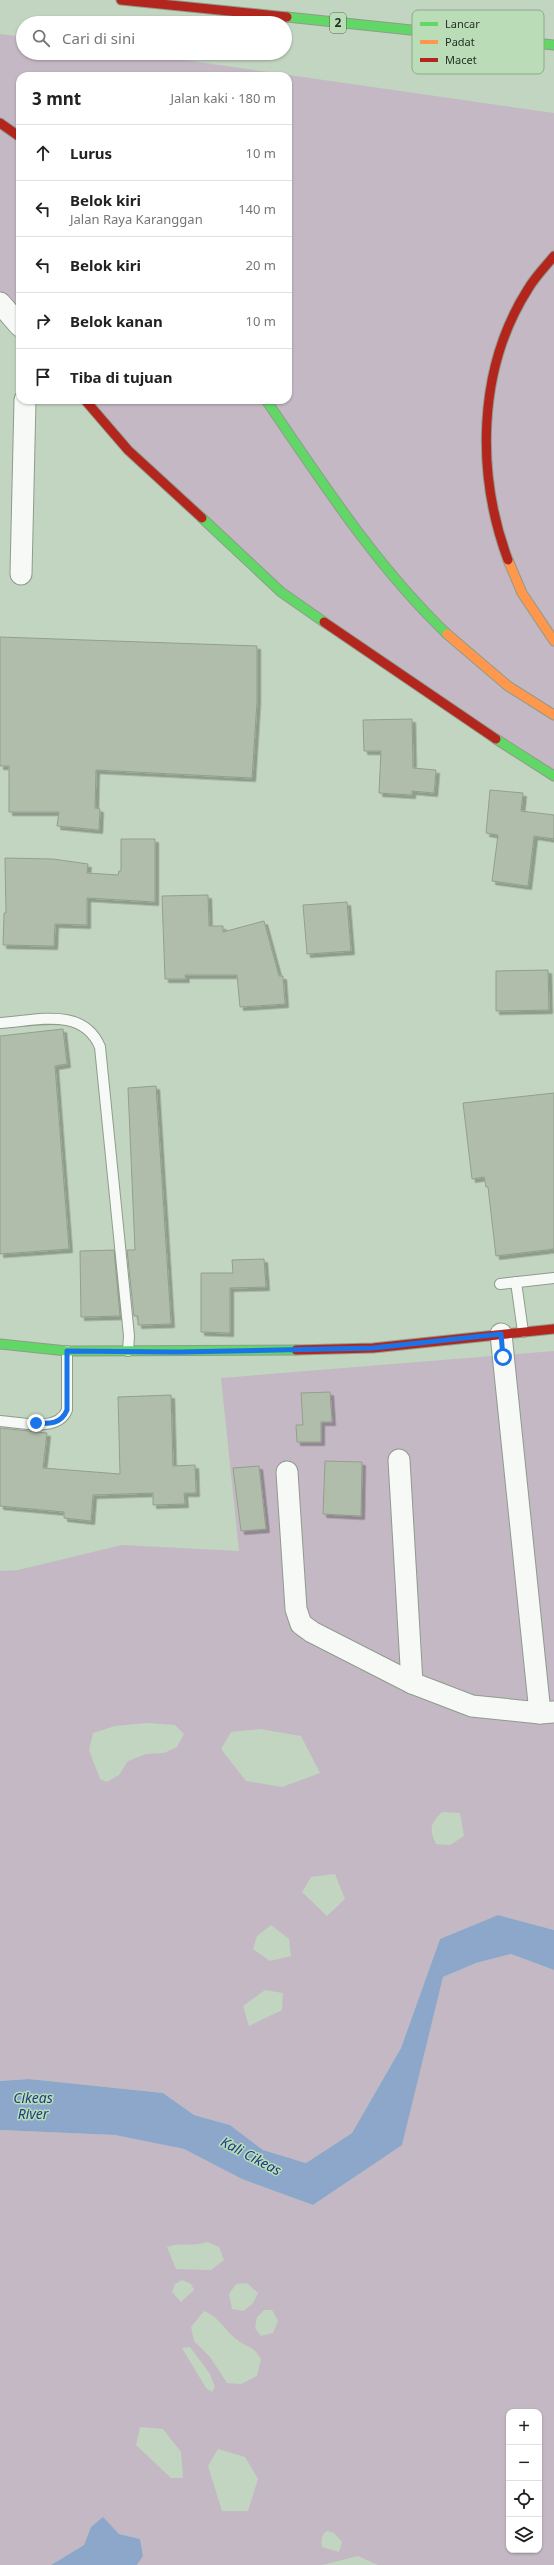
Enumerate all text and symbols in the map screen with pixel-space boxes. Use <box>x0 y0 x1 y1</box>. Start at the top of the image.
legend <box>412 10 544 74</box>
road number: 2 <box>330 13 346 33</box>
search box <box>16 16 292 60</box>
text: Lancar <box>445 16 480 31</box>
icon: search <box>30 27 52 49</box>
text: Cari di sini <box>62 28 135 48</box>
text: Padat <box>445 34 475 49</box>
text: Macet <box>445 52 477 67</box>
text: 3 mnt <box>32 87 81 110</box>
text: Jalan kaki · 180 m <box>170 89 276 107</box>
icon: ahead <box>32 142 54 164</box>
text: Lurus <box>70 143 112 163</box>
text: 10 m <box>246 144 276 162</box>
text: Belok kiri <box>70 190 141 210</box>
icon: left <box>32 198 54 220</box>
text: 140 m <box>238 200 276 218</box>
text: Jalan Raya Karanggan <box>70 210 203 228</box>
icon: left <box>32 254 54 276</box>
text: Belok kiri <box>70 255 141 275</box>
text: 20 m <box>246 256 276 274</box>
icon: right <box>32 310 54 332</box>
text: Belok kanan <box>70 311 163 331</box>
text: 10 m <box>246 312 276 330</box>
icon: arrive <box>32 366 54 388</box>
text: Tiba di tujuan <box>70 367 173 387</box>
route start <box>494 1348 512 1366</box>
route end <box>27 1414 45 1432</box>
water label: Cikeas River <box>13 2088 53 2123</box>
water label: Kali Cikeas <box>218 2132 285 2179</box>
map controls <box>506 2409 542 2553</box>
button: + <box>506 2409 542 2445</box>
button: − <box>506 2445 542 2481</box>
button: locate <box>506 2481 542 2517</box>
button: layers <box>506 2517 542 2553</box>

